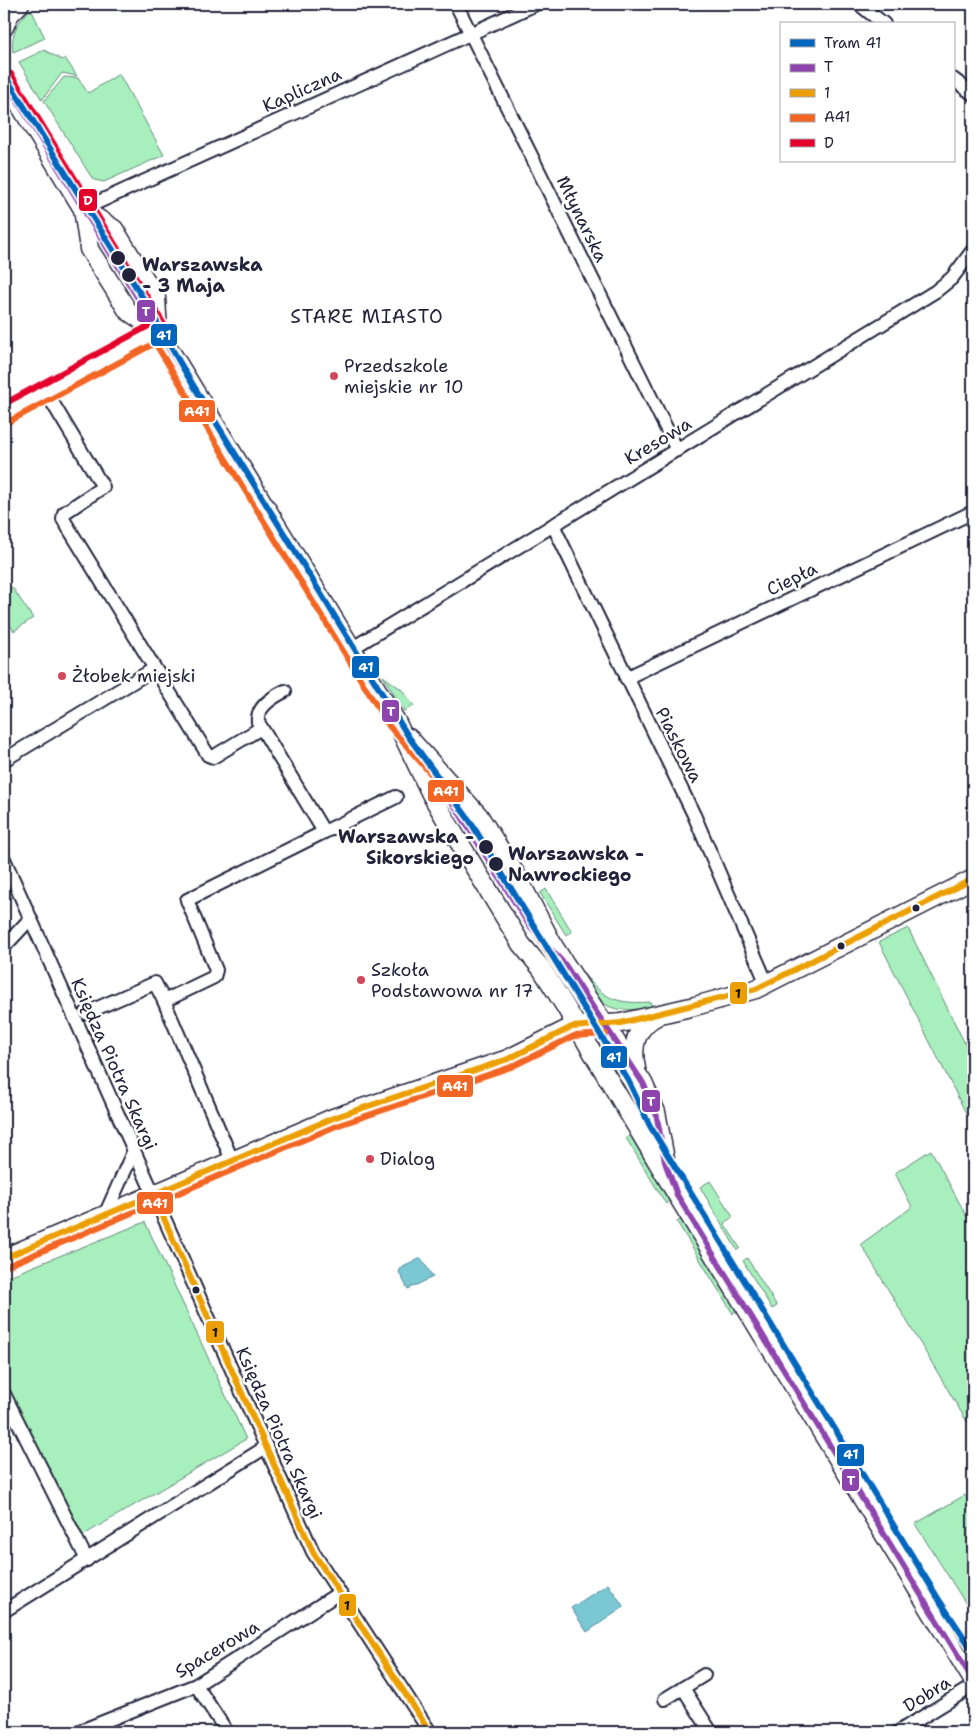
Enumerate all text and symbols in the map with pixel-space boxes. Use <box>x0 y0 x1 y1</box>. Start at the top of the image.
legend <box>780 22 954 162</box>
text: Tram 41 <box>824 33 881 53</box>
text: T <box>824 57 833 77</box>
street label: Kapliczna <box>259 62 345 118</box>
text: 1 <box>824 83 830 103</box>
text: A41 <box>824 107 851 127</box>
text: D <box>824 133 834 153</box>
street label: Młynarska <box>551 172 613 266</box>
line badge: D <box>78 188 98 212</box>
text: D <box>83 191 93 209</box>
unlabelled marker <box>109 249 127 267</box>
place label: Warszawska - 3 Maja <box>142 253 263 298</box>
marker: Warszawska - 3 Maja <box>120 266 138 284</box>
line badge: T <box>136 299 156 323</box>
text: T <box>142 302 151 320</box>
district label: STARE MIASTO <box>290 304 444 329</box>
line badge: 41 <box>150 323 178 347</box>
text: 41 <box>156 326 172 344</box>
place label: Przedszkole miejskie nr 10 <box>344 354 464 399</box>
marker: Przedszkole miejskie nr 10 <box>328 370 340 382</box>
line badge: A41 <box>178 399 216 423</box>
text: A41 <box>184 402 210 420</box>
street label: Kresowa <box>620 412 696 470</box>
street label: Ciepła <box>763 556 821 602</box>
line badge: 41 <box>351 655 380 679</box>
text: 41 <box>358 658 374 676</box>
place label: Żłobek miejski <box>72 664 196 688</box>
marker: Żłobek miejski <box>56 670 68 682</box>
line badge: T <box>381 699 400 723</box>
text: T <box>387 702 396 720</box>
street label: Piaskowa <box>650 703 708 787</box>
line badge: A41 <box>427 779 465 803</box>
text: A41 <box>433 782 459 800</box>
place label: Warszawska - Sikorskiego <box>338 825 474 870</box>
marker: Warszawska - Sikorskiego <box>477 838 495 856</box>
place label: Warszawska - Nawrockiego <box>508 842 644 887</box>
marker: Warszawska - Nawrockiego <box>487 855 505 873</box>
unlabelled marker <box>911 903 921 913</box>
unlabelled marker <box>836 941 846 951</box>
place label: Szkoła Podstawowa nr 17 <box>371 958 533 1003</box>
street label: Księdza Piotra Skargi <box>65 974 163 1154</box>
marker: Szkoła Podstawowa nr 17 <box>355 974 367 986</box>
line badge: 1 <box>729 981 748 1005</box>
text: 1 <box>735 984 741 1002</box>
line badge: 41 <box>600 1045 628 1069</box>
text: 41 <box>606 1048 622 1066</box>
line badge: A41 <box>436 1074 474 1098</box>
text: A41 <box>442 1077 468 1095</box>
line badge: T <box>641 1089 661 1113</box>
text: T <box>647 1092 656 1110</box>
place label: Dialog <box>380 1147 435 1171</box>
marker: Dialog <box>364 1153 376 1165</box>
line badge: A41 <box>136 1191 174 1215</box>
text: A41 <box>142 1194 168 1212</box>
unlabelled marker <box>191 1285 201 1295</box>
line badge: 1 <box>205 1320 225 1344</box>
text: 1 <box>212 1323 218 1341</box>
street label: Księdza Piotra Skargi <box>230 1343 328 1523</box>
line badge: 41 <box>836 1443 865 1467</box>
text: 41 <box>843 1445 859 1463</box>
line badge: T <box>841 1468 860 1492</box>
text: T <box>847 1471 856 1489</box>
line badge: 1 <box>338 1593 357 1617</box>
text: 1 <box>344 1596 350 1614</box>
street label: Spacerowa <box>170 1614 264 1684</box>
street label: Dobra <box>899 1670 955 1718</box>

